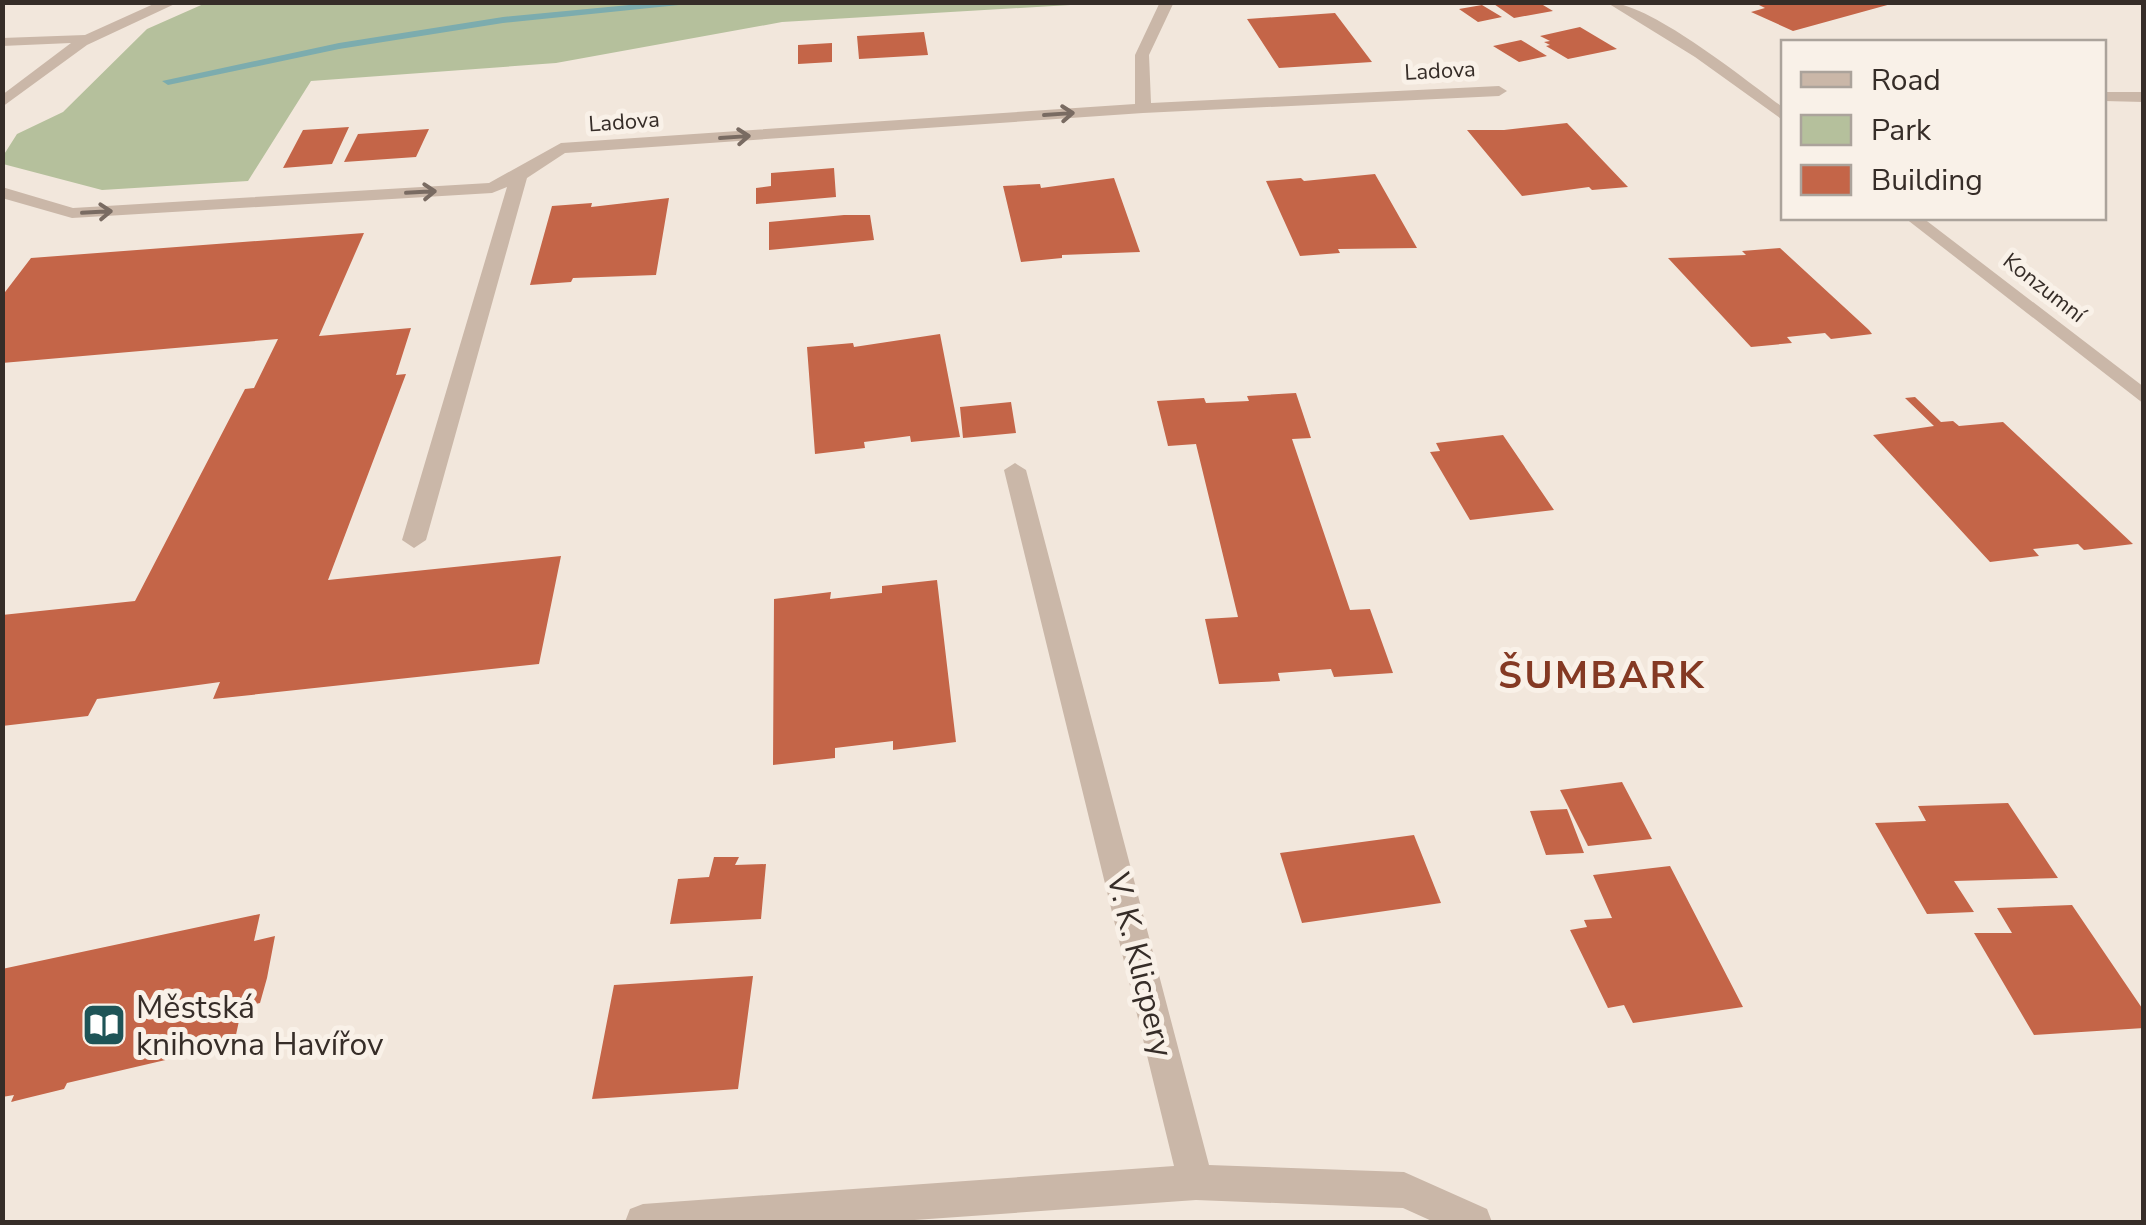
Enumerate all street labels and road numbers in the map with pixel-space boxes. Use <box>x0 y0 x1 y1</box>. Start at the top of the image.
street label: Ladova <box>1404 54 1476 88</box>
street label: Ladova <box>587 105 661 139</box>
street label: Konzumní <box>1996 246 2093 331</box>
street label: V. K. Klicpery <box>1096 868 1184 1062</box>

